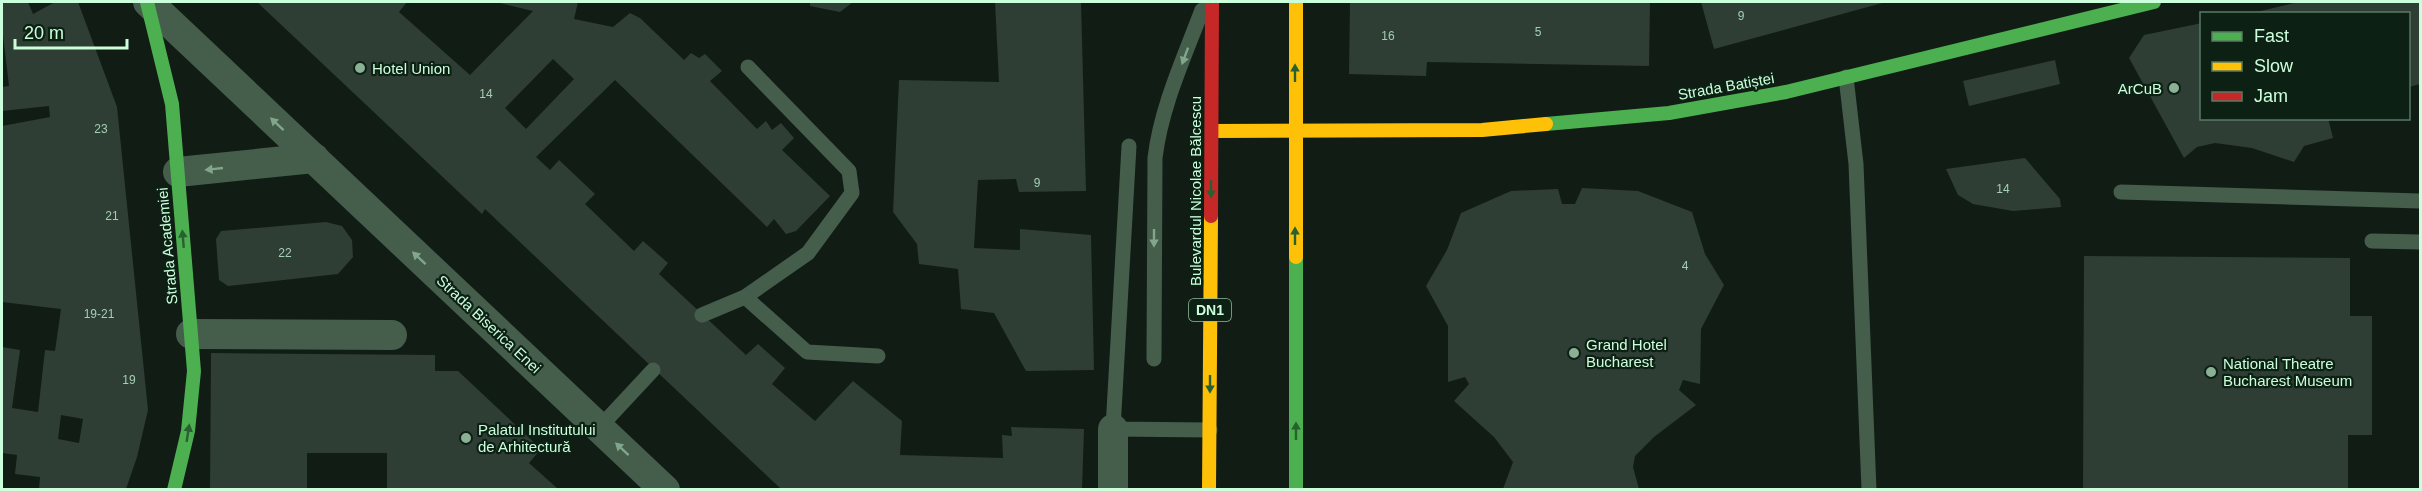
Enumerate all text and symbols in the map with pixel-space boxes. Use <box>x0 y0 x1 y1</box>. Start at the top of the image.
house number: 9 <box>1738 9 1745 23</box>
scale bar <box>15 12 128 50</box>
legend <box>2200 12 2410 120</box>
text: 20 m <box>24 23 64 43</box>
house number: 5 <box>1535 25 1542 39</box>
text: Fast <box>2254 26 2289 46</box>
house number: 16 <box>1381 29 1395 43</box>
one-way arrow <box>1179 48 1189 66</box>
text: Slow <box>2254 56 2294 76</box>
place label: Hotel Union <box>372 60 450 77</box>
marker: Hotel Union <box>353 61 367 75</box>
one-way arrow <box>1290 64 1300 83</box>
street label: Strada Batiștei <box>1676 69 1776 103</box>
place label: ArCuB <box>2118 80 2162 97</box>
marker: ArCuB <box>2167 81 2181 95</box>
text: Jam <box>2254 86 2288 106</box>
house number: 14 <box>479 87 493 101</box>
street label: Bulevardul Nicolae Bălcescu <box>1187 96 1204 286</box>
one-way arrow <box>270 117 285 131</box>
house number: 23 <box>94 122 108 136</box>
one-way arrow <box>204 164 223 174</box>
house number: 9 <box>1034 176 1041 190</box>
one-way arrow <box>1206 180 1216 199</box>
house number: 14 <box>1996 182 2010 196</box>
street label: Strada Academiei <box>153 187 181 305</box>
house number: 21 <box>105 209 119 223</box>
one-way arrow <box>1290 227 1300 246</box>
one-way arrow <box>1149 228 1159 247</box>
one-way arrow <box>178 229 188 248</box>
house number: 22 <box>278 246 292 260</box>
one-way arrow <box>412 251 427 265</box>
house number: 4 <box>1682 259 1689 273</box>
street label: Strada Biserica Enei <box>434 271 544 377</box>
road number: DN1 <box>1189 299 1231 321</box>
house number: 19-21 <box>84 307 115 321</box>
place label: Grand Hotel Bucharest <box>1586 336 1667 370</box>
marker: Grand Hotel Bucharest <box>1567 346 1581 360</box>
place label: National Theatre Bucharest Museum <box>2223 355 2352 389</box>
marker: National Theatre Bucharest Museum <box>2204 365 2218 379</box>
house number: 19 <box>122 373 136 387</box>
one-way arrow <box>1205 375 1215 394</box>
place label: Palatul Institutului de Arhitectură <box>478 421 596 455</box>
one-way arrow <box>1291 422 1301 441</box>
one-way arrow <box>184 423 193 442</box>
marker: Palatul Institutului de Arhitectură <box>459 431 473 445</box>
one-way arrow <box>616 443 630 457</box>

